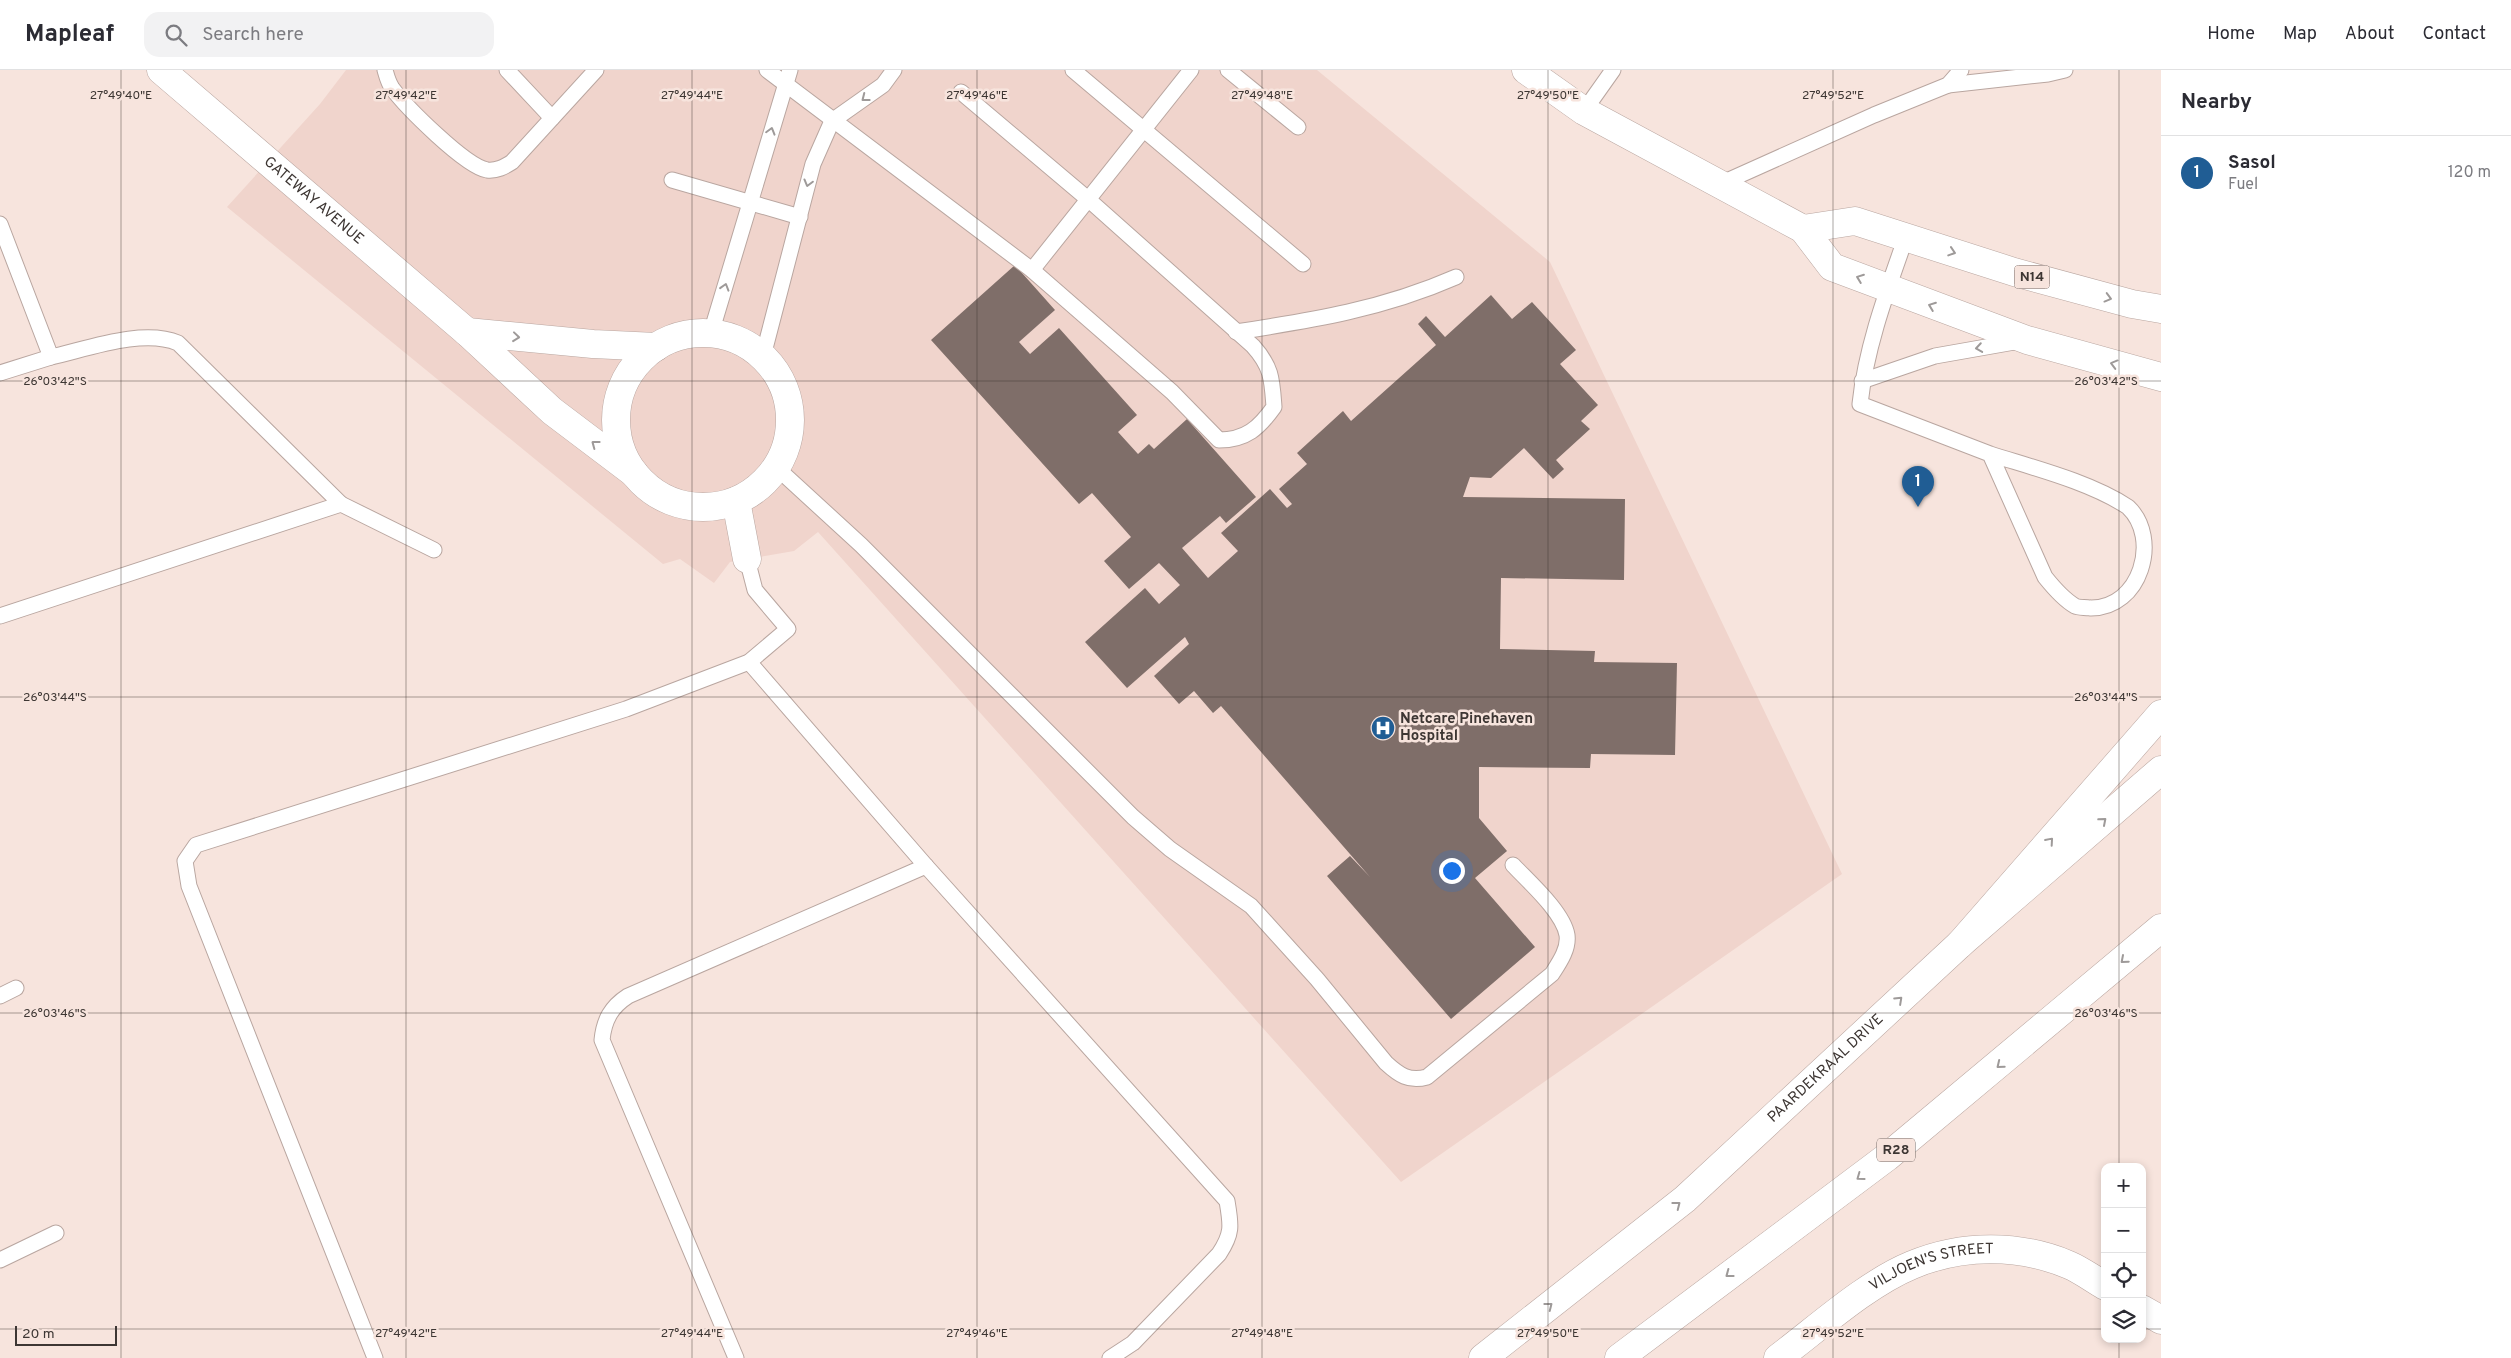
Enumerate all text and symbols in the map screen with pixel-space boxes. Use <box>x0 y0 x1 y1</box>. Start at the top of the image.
search box <box>144 12 494 57</box>
text: Mapleaf <box>25 20 114 50</box>
icon: search <box>162 21 190 49</box>
text: Search here <box>202 23 304 47</box>
text: Home <box>2207 23 2255 46</box>
text: Map <box>2283 23 2317 46</box>
text: About <box>2345 23 2394 46</box>
text: Contact <box>2422 23 2486 46</box>
text: 27°49'40"E <box>90 88 152 104</box>
text: 27°49'42"E <box>375 88 437 104</box>
text: 27°49'44"E <box>661 88 723 104</box>
text: 27°49'46"E <box>946 88 1008 104</box>
text: 27°49'48"E <box>1231 88 1293 104</box>
text: 27°49'50"E <box>1517 88 1579 104</box>
text: 27°49'52"E <box>1802 88 1864 104</box>
text: Nearby <box>2181 89 2252 116</box>
one-way arrow <box>862 93 871 101</box>
one-way arrow <box>765 127 775 136</box>
text: Sasol <box>2228 151 2276 175</box>
street label: GATEWAY AVENUE <box>260 153 368 249</box>
text: 1 <box>2194 163 2200 183</box>
text: 120 m <box>2448 163 2491 183</box>
text: Fuel <box>2228 175 2258 195</box>
one-way arrow <box>804 179 814 187</box>
one-way arrow <box>1947 246 1956 256</box>
road number: N14 <box>2014 266 2050 288</box>
one-way arrow <box>1856 274 1865 284</box>
one-way arrow <box>719 283 729 291</box>
one-way arrow <box>2103 292 2111 302</box>
one-way arrow <box>1928 302 1937 312</box>
one-way arrow <box>512 331 520 342</box>
one-way arrow <box>1974 343 1983 353</box>
one-way arrow <box>2110 359 2118 370</box>
text: 26°03'42"S <box>23 374 87 390</box>
text: 26°03'42"S <box>2074 374 2138 390</box>
one-way arrow <box>591 441 601 450</box>
pin: 1 <box>1902 466 1934 507</box>
text: 26°03'44"S <box>23 690 87 706</box>
text: 26°03'44"S <box>2074 690 2138 706</box>
place label: Netcare Pinehaven Hospital <box>1400 710 1533 746</box>
hospital icon: Netcare Pinehaven Hospital <box>1370 715 1396 741</box>
one-way arrow <box>2097 818 2106 826</box>
one-way arrow <box>2044 838 2053 847</box>
your location <box>1439 858 1465 884</box>
one-way arrow <box>2121 954 2130 963</box>
one-way arrow <box>1894 997 1903 1006</box>
text: 26°03'46"S <box>23 1006 87 1022</box>
text: 26°03'46"S <box>2074 1006 2138 1022</box>
street label: PAARDEKRAAL DRIVE <box>1764 1010 1888 1127</box>
one-way arrow <box>1996 1059 2005 1068</box>
road number: R28 <box>1877 1138 1915 1162</box>
map controls <box>2101 1163 2146 1343</box>
button: + <box>2101 1163 2146 1208</box>
one-way arrow <box>1856 1171 1865 1181</box>
one-way arrow <box>1671 1203 1680 1211</box>
button: − <box>2101 1208 2146 1253</box>
street label: VILJOEN'S STREET <box>1866 1240 1994 1295</box>
button: locate <box>2101 1253 2146 1298</box>
one-way arrow <box>1725 1268 1735 1277</box>
button: layers <box>2101 1298 2146 1343</box>
one-way arrow <box>1543 1304 1552 1312</box>
scale bar <box>15 1323 118 1346</box>
text: 20 m <box>22 1326 55 1343</box>
text: 27°49'42"E <box>375 1326 437 1342</box>
text: 27°49'44"E <box>661 1326 723 1342</box>
text: 27°49'46"E <box>946 1326 1008 1342</box>
text: 27°49'48"E <box>1231 1326 1293 1342</box>
text: 27°49'50"E <box>1517 1326 1579 1342</box>
text: 27°49'52"E <box>1802 1326 1864 1342</box>

